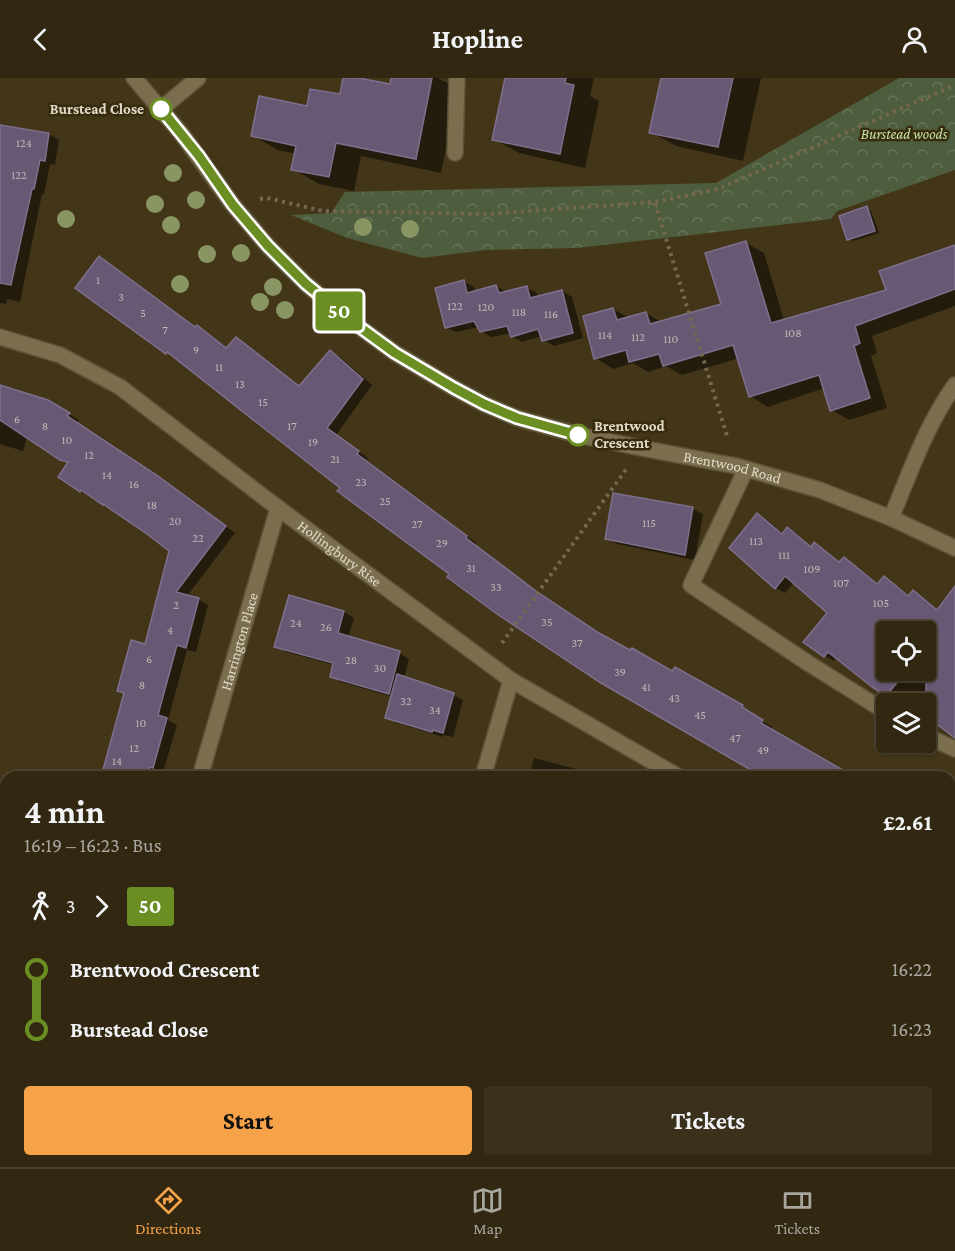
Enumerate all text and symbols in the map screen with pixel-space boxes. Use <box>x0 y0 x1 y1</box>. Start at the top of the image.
icon: back <box>24 23 57 56</box>
icon: person <box>898 23 931 56</box>
text: Hopline <box>432 24 523 54</box>
marker: Burstead Close <box>150 98 172 120</box>
place label: Burstead Close <box>50 101 144 117</box>
park label: Burstead woods <box>861 126 948 142</box>
house number: 124 <box>16 136 32 150</box>
house number: 122 <box>11 168 27 182</box>
house number: 1 <box>96 273 100 287</box>
house number: 3 <box>118 290 124 304</box>
line badge: 50 <box>312 292 366 330</box>
text: 50 <box>327 299 351 323</box>
house number: 122 <box>447 299 463 313</box>
house number: 120 <box>478 300 494 314</box>
house number: 118 <box>512 305 526 319</box>
house number: 5 <box>140 306 146 320</box>
house number: 116 <box>544 307 558 321</box>
house number: 7 <box>162 323 168 337</box>
house number: 108 <box>784 326 802 340</box>
house number: 114 <box>598 328 612 342</box>
house number: 112 <box>631 330 645 344</box>
house number: 110 <box>664 332 679 346</box>
house number: 9 <box>193 343 199 357</box>
house number: 11 <box>215 360 223 374</box>
house number: 13 <box>235 377 245 391</box>
house number: 15 <box>258 395 268 409</box>
house number: 6 <box>14 412 20 426</box>
place label: Brentwood Crescent <box>594 418 666 451</box>
house number: 8 <box>42 419 48 433</box>
house number: 17 <box>287 419 297 433</box>
marker: Brentwood Crescent <box>567 424 589 446</box>
house number: 10 <box>62 433 73 447</box>
house number: 19 <box>308 435 318 449</box>
house number: 12 <box>84 448 94 462</box>
street label: Brentwood Road <box>682 448 783 487</box>
house number: 21 <box>330 452 340 466</box>
house number: 14 <box>102 468 112 482</box>
house number: 23 <box>355 475 367 489</box>
house number: 16 <box>129 477 139 491</box>
house number: 25 <box>379 494 391 508</box>
house number: 18 <box>147 498 157 512</box>
house number: 20 <box>169 514 181 528</box>
house number: 115 <box>642 516 656 530</box>
street label: Hollingbury Rise <box>294 517 385 590</box>
house number: 27 <box>411 517 423 531</box>
house number: 22 <box>192 531 204 545</box>
house number: 113 <box>749 534 763 548</box>
house number: 29 <box>436 536 448 550</box>
house number: 111 <box>778 548 790 562</box>
house number: 31 <box>466 561 476 575</box>
house number: 109 <box>804 562 820 576</box>
house number: 107 <box>833 576 849 590</box>
house number: 33 <box>490 580 502 594</box>
street label: Harrington Place <box>218 590 261 692</box>
house number: 105 <box>873 596 889 610</box>
house number: 2 <box>173 598 179 612</box>
house number: 35 <box>541 615 553 629</box>
house number: 24 <box>290 616 302 630</box>
house number: 26 <box>320 620 332 634</box>
map controls <box>876 621 936 753</box>
button: locate <box>876 621 936 681</box>
house number: 4 <box>167 623 173 637</box>
house number: 37 <box>571 636 583 650</box>
house number: 6 <box>146 652 152 666</box>
house number: 28 <box>345 653 357 667</box>
house number: 30 <box>374 661 386 675</box>
house number: 39 <box>614 665 626 679</box>
house number: 8 <box>139 678 145 692</box>
house number: 41 <box>641 680 651 694</box>
house number: 43 <box>668 691 680 705</box>
button: layers <box>876 693 936 753</box>
house number: 32 <box>400 694 412 708</box>
house number: 34 <box>429 703 441 717</box>
house number: 45 <box>694 708 706 722</box>
house number: 10 <box>136 716 147 730</box>
house number: 47 <box>729 731 741 745</box>
house number: 12 <box>129 741 139 755</box>
house number: 49 <box>757 743 769 757</box>
house number: 14 <box>112 754 122 768</box>
text: 4 min <box>24 793 105 830</box>
text: £2.61 <box>883 810 932 835</box>
text: 16:19 – 16:23 · Bus <box>24 834 162 856</box>
icon: walk <box>24 890 57 923</box>
icon: forward <box>85 890 118 923</box>
text: 50 <box>139 894 162 918</box>
text: 3 <box>66 895 76 917</box>
text: Brentwood Crescent <box>70 957 259 982</box>
text: 16:22 <box>892 958 932 980</box>
text: Burstead Close <box>70 1017 208 1042</box>
text: 16:23 <box>892 1018 932 1040</box>
button: Start <box>24 1086 472 1155</box>
button: Tickets <box>484 1086 932 1155</box>
tab: Directions <box>135 1184 201 1237</box>
tab: Map <box>471 1184 504 1237</box>
tab: Tickets <box>774 1184 820 1237</box>

